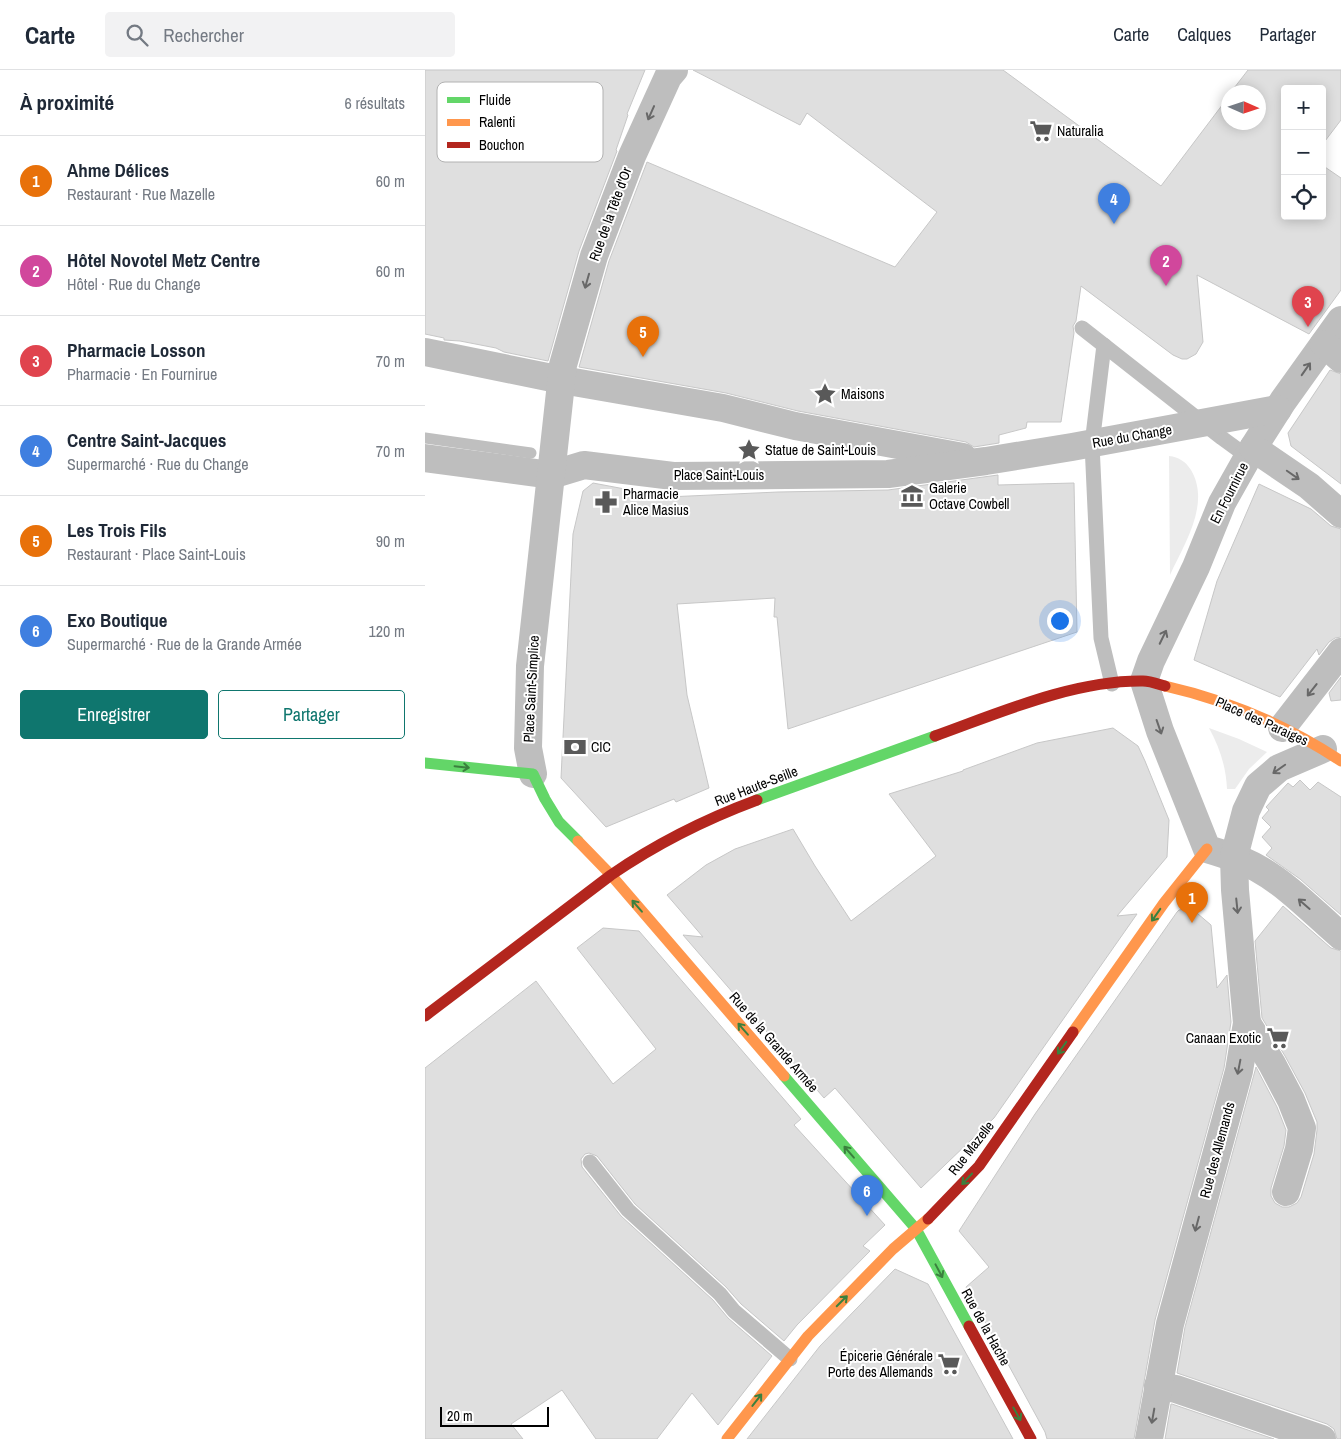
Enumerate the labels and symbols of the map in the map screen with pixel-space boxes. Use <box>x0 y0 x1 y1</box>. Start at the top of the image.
legend <box>437 82 603 162</box>
north arrow <box>1221 85 1266 130</box>
text: Fluide <box>479 91 511 109</box>
one-way arrow <box>646 105 656 120</box>
text: Ralenti <box>479 113 515 131</box>
supermarket icon: Naturalia <box>1028 118 1054 144</box>
place label: Naturalia <box>1057 122 1104 140</box>
text: Bouchon <box>479 136 524 154</box>
street label: Rue de la Tête d'Or <box>585 165 635 263</box>
pin: 4 <box>1098 183 1130 224</box>
pin: 2 <box>1150 245 1182 286</box>
one-way arrow <box>581 272 591 288</box>
pin: 3 <box>1292 286 1324 327</box>
pin: 5 <box>627 316 659 357</box>
one-way arrow <box>1301 363 1311 377</box>
place icon: Maisons <box>812 381 838 407</box>
place label: Maisons <box>841 385 885 403</box>
street label: Rue du Change <box>1091 420 1173 452</box>
place icon: Statue de Saint-Louis <box>736 437 762 463</box>
place label: Statue de Saint-Louis <box>765 441 876 459</box>
street label: En Fournirue <box>1206 459 1252 527</box>
street label: Place Saint-Louis <box>674 466 765 484</box>
one-way arrow <box>1286 470 1300 481</box>
place label: Galerie Octave Cowbell <box>929 479 1009 513</box>
museum icon: Galerie Octave Cowbell <box>899 483 925 509</box>
place label: Pharmacie Alice Masius <box>622 485 689 519</box>
pharmacy icon: Pharmacie Alice Masius <box>593 489 619 515</box>
your location <box>1047 608 1073 634</box>
one-way arrow <box>1159 630 1168 645</box>
street label: Place Saint-Simplice <box>519 635 543 743</box>
one-way arrow <box>1306 683 1317 696</box>
street label: Place des Paraiges <box>1213 693 1311 750</box>
one-way arrow <box>1155 719 1164 735</box>
bank icon: CIC <box>562 734 588 760</box>
place label: CIC <box>591 738 611 756</box>
one-way arrow <box>453 762 469 772</box>
street label: Rue Haute-Seille <box>712 762 800 810</box>
one-way arrow <box>1272 764 1286 774</box>
pin: 1 <box>1176 882 1208 923</box>
one-way arrow <box>1232 897 1242 913</box>
one-way arrow <box>1298 898 1311 910</box>
one-way arrow <box>632 899 643 912</box>
one-way arrow <box>1151 908 1161 922</box>
street label: Rue de la Grande Armée <box>726 988 822 1096</box>
one-way arrow <box>738 1022 749 1035</box>
supermarket icon: Canaan Exotic <box>1265 1025 1291 1051</box>
place label: Canaan Exotic <box>1186 1029 1261 1047</box>
one-way arrow <box>1057 1041 1067 1055</box>
one-way arrow <box>1234 1058 1244 1074</box>
street label: Rue des Allemands <box>1196 1100 1239 1200</box>
street label: Rue Mazelle <box>944 1117 998 1179</box>
one-way arrow <box>844 1146 855 1159</box>
one-way arrow <box>961 1173 973 1186</box>
pin: 6 <box>851 1175 883 1216</box>
one-way arrow <box>1192 1215 1202 1231</box>
one-way arrow <box>934 1264 944 1279</box>
street label: Rue de la Hache <box>957 1285 1015 1369</box>
one-way arrow <box>836 1295 848 1307</box>
place label: Épicerie Générale Porte des Allemands <box>828 1347 933 1381</box>
supermarket icon: Épicerie Générale Porte des Allemands <box>936 1351 962 1377</box>
one-way arrow <box>752 1394 763 1407</box>
scale bar <box>440 1404 549 1427</box>
one-way arrow <box>1012 1406 1022 1421</box>
one-way arrow <box>1147 1408 1157 1424</box>

